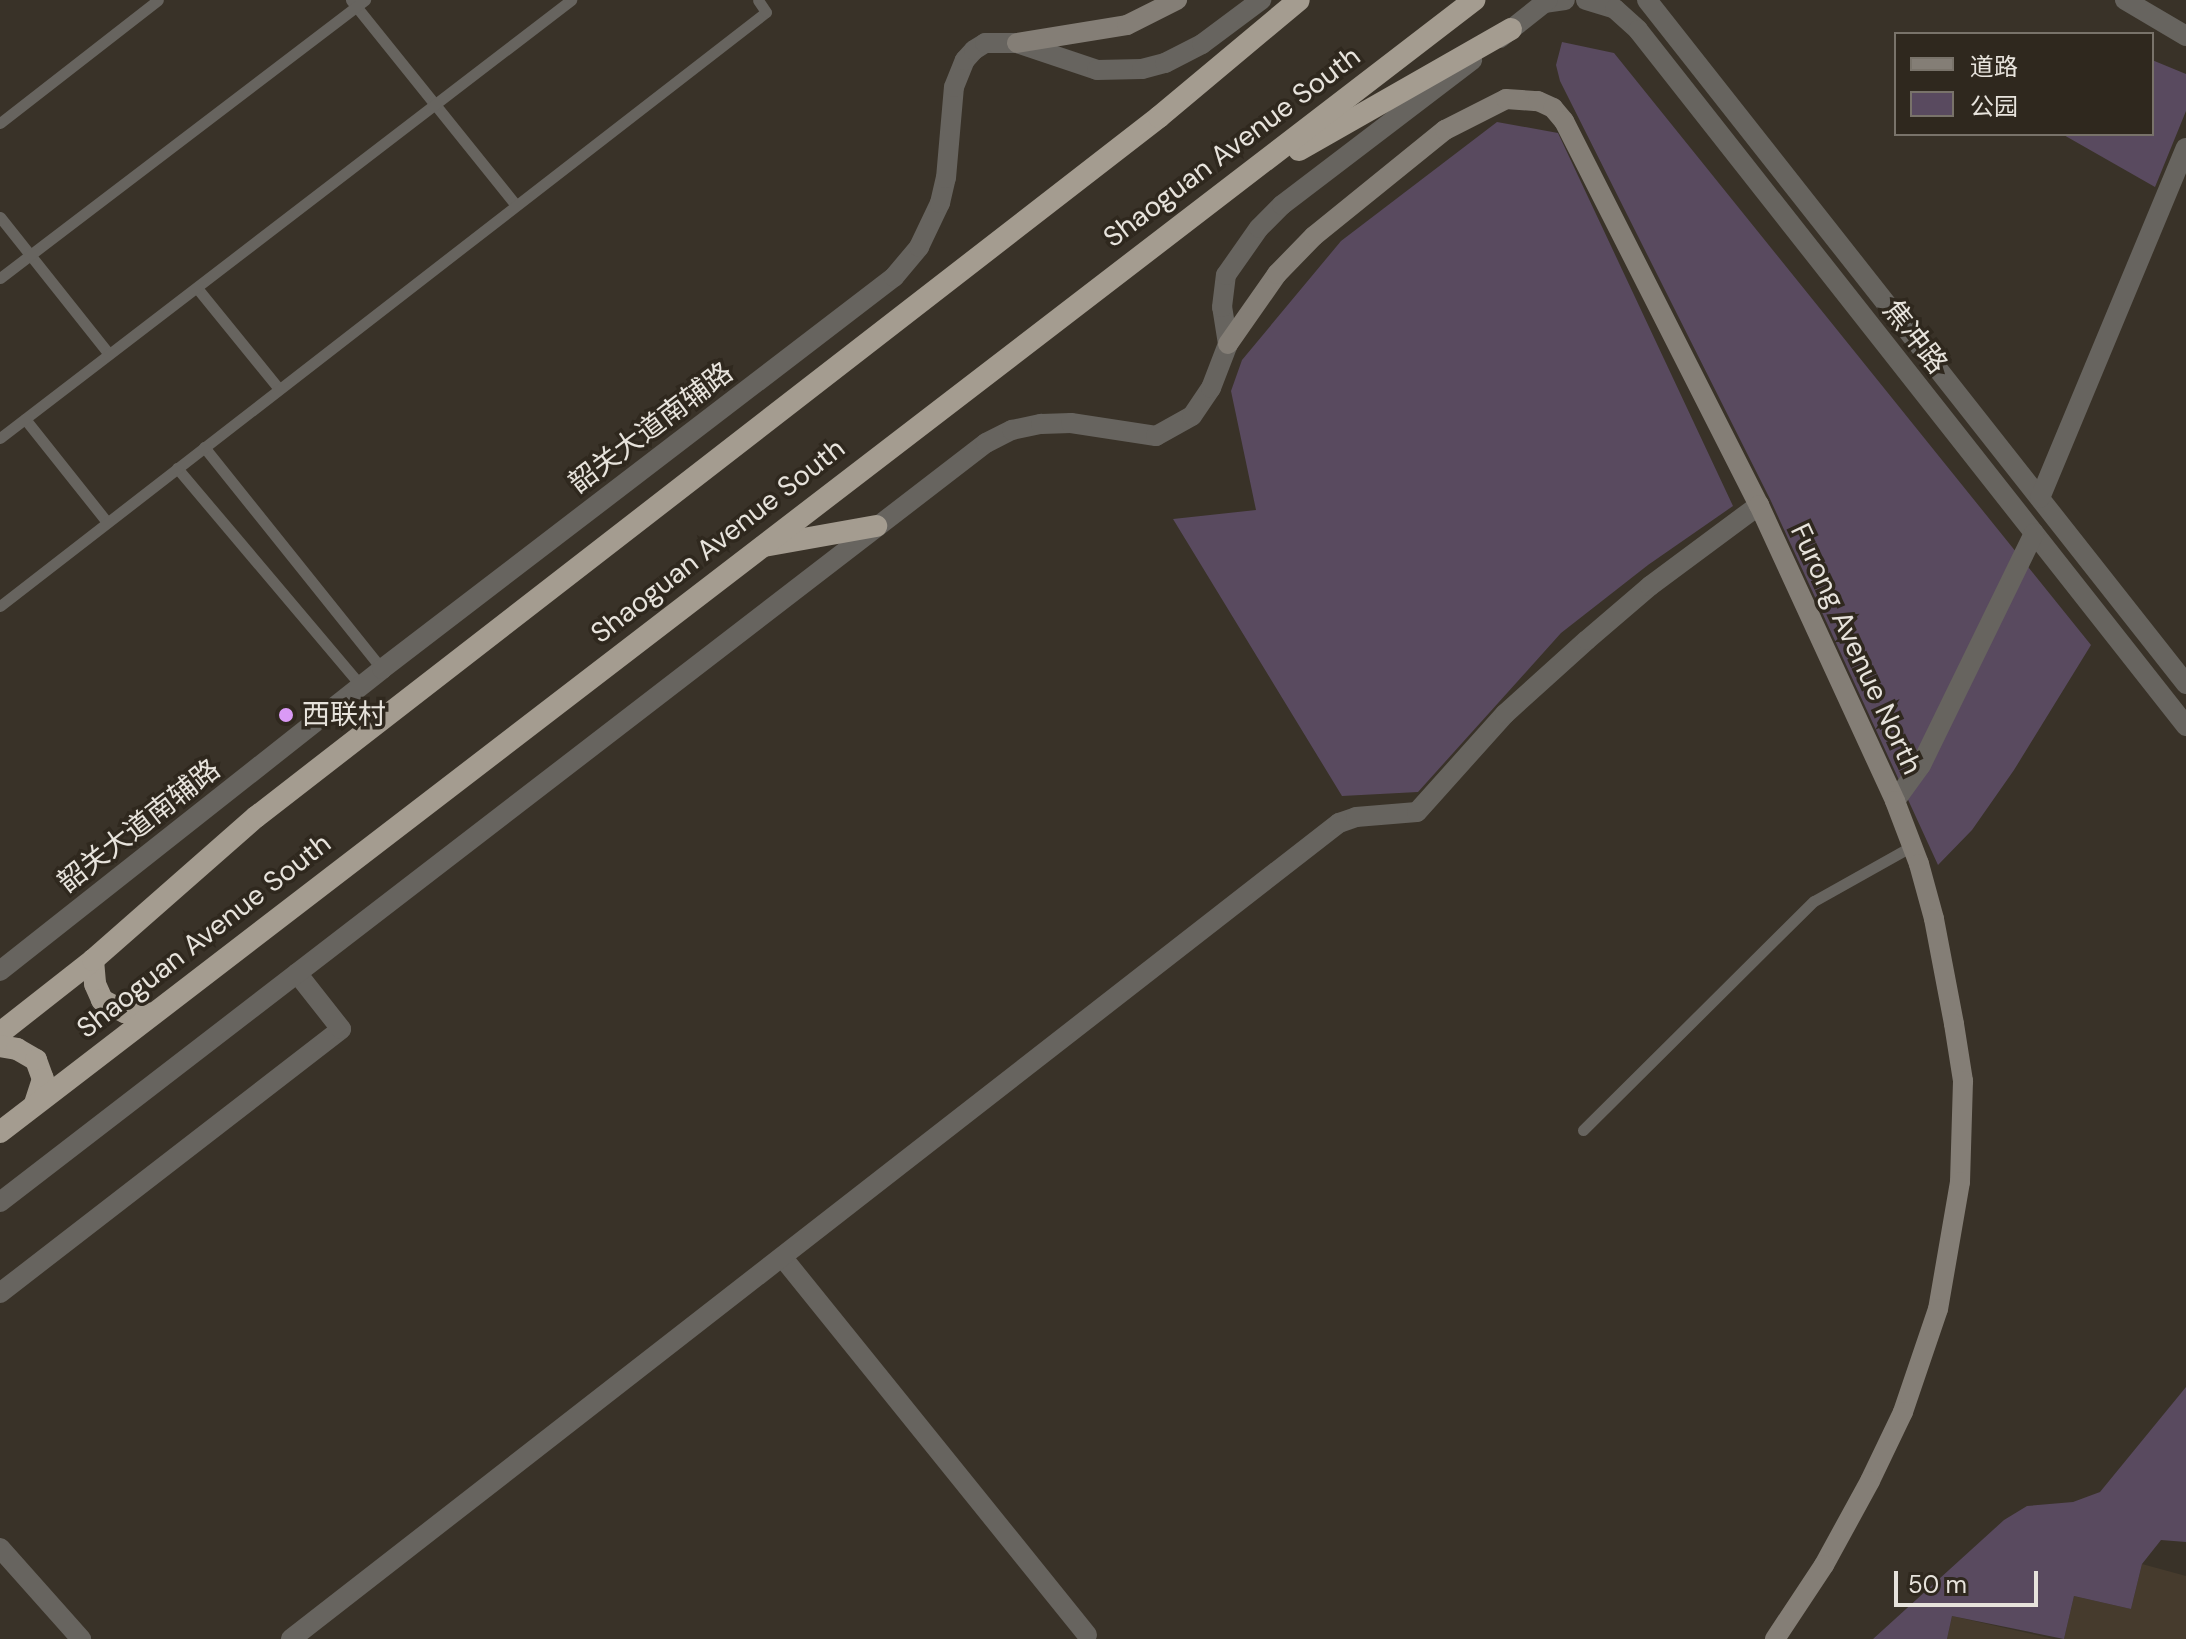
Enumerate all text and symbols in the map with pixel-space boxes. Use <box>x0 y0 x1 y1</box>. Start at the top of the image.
legend <box>1894 32 2154 136</box>
street label: Shaoguan Avenue South <box>1097 40 1367 254</box>
text: 道路 <box>1970 51 2018 82</box>
text: 公园 <box>1970 91 2018 122</box>
street label: 焦冲路 <box>1876 294 1954 380</box>
street label: 韶关大道南辅路 <box>563 356 739 500</box>
street label: Shaoguan Avenue South <box>585 432 851 650</box>
street label: Furong Avenue North <box>1783 518 1929 780</box>
place label: 西联村 <box>302 698 386 732</box>
marker: 西联村 <box>277 706 295 724</box>
street label: 韶关大道南辅路 <box>51 752 227 900</box>
street label: Shaoguan Avenue South <box>71 827 337 1045</box>
scale bar <box>1898 1555 2042 1605</box>
text: 50 m <box>1908 1569 1967 1600</box>

